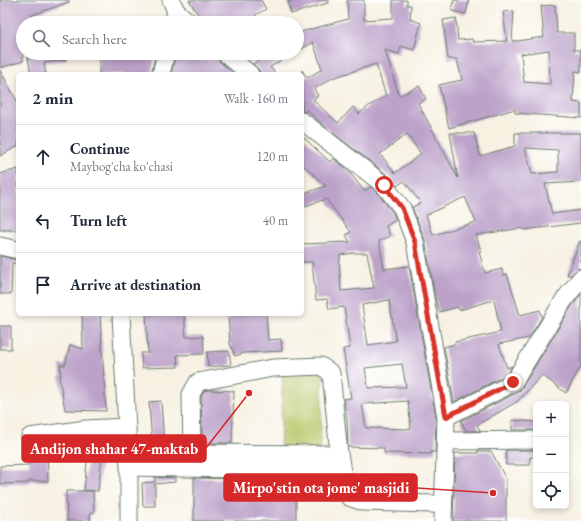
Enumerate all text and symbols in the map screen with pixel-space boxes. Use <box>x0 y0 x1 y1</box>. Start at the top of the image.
search box <box>16 16 304 60</box>
icon: search <box>30 27 52 49</box>
text: Search here <box>62 29 127 48</box>
text: 2 min <box>32 87 73 109</box>
text: Walk · 160 m <box>224 90 288 107</box>
text: Continue <box>70 139 130 158</box>
icon: ahead <box>32 146 54 168</box>
text: 120 m <box>257 148 288 165</box>
text: Maybog'cha ko'chasi <box>70 158 173 175</box>
route start <box>375 176 393 194</box>
icon: left <box>32 210 54 232</box>
text: Turn left <box>70 211 127 230</box>
text: 40 m <box>263 212 288 229</box>
icon: arrive <box>32 274 54 296</box>
text: Arrive at destination <box>70 275 201 294</box>
route end <box>504 373 522 391</box>
map controls <box>533 401 569 509</box>
button: + <box>533 401 569 437</box>
callout: Andijon shahar 47-maktab <box>22 435 206 462</box>
button: − <box>533 437 569 473</box>
text: Andijon shahar 47-maktab <box>29 439 198 458</box>
button: locate <box>533 473 569 509</box>
callout: Mirpo'stin ota jome' masjidi <box>224 474 417 501</box>
text: Mirpo'stin ota jome' masjidi <box>233 478 410 497</box>

